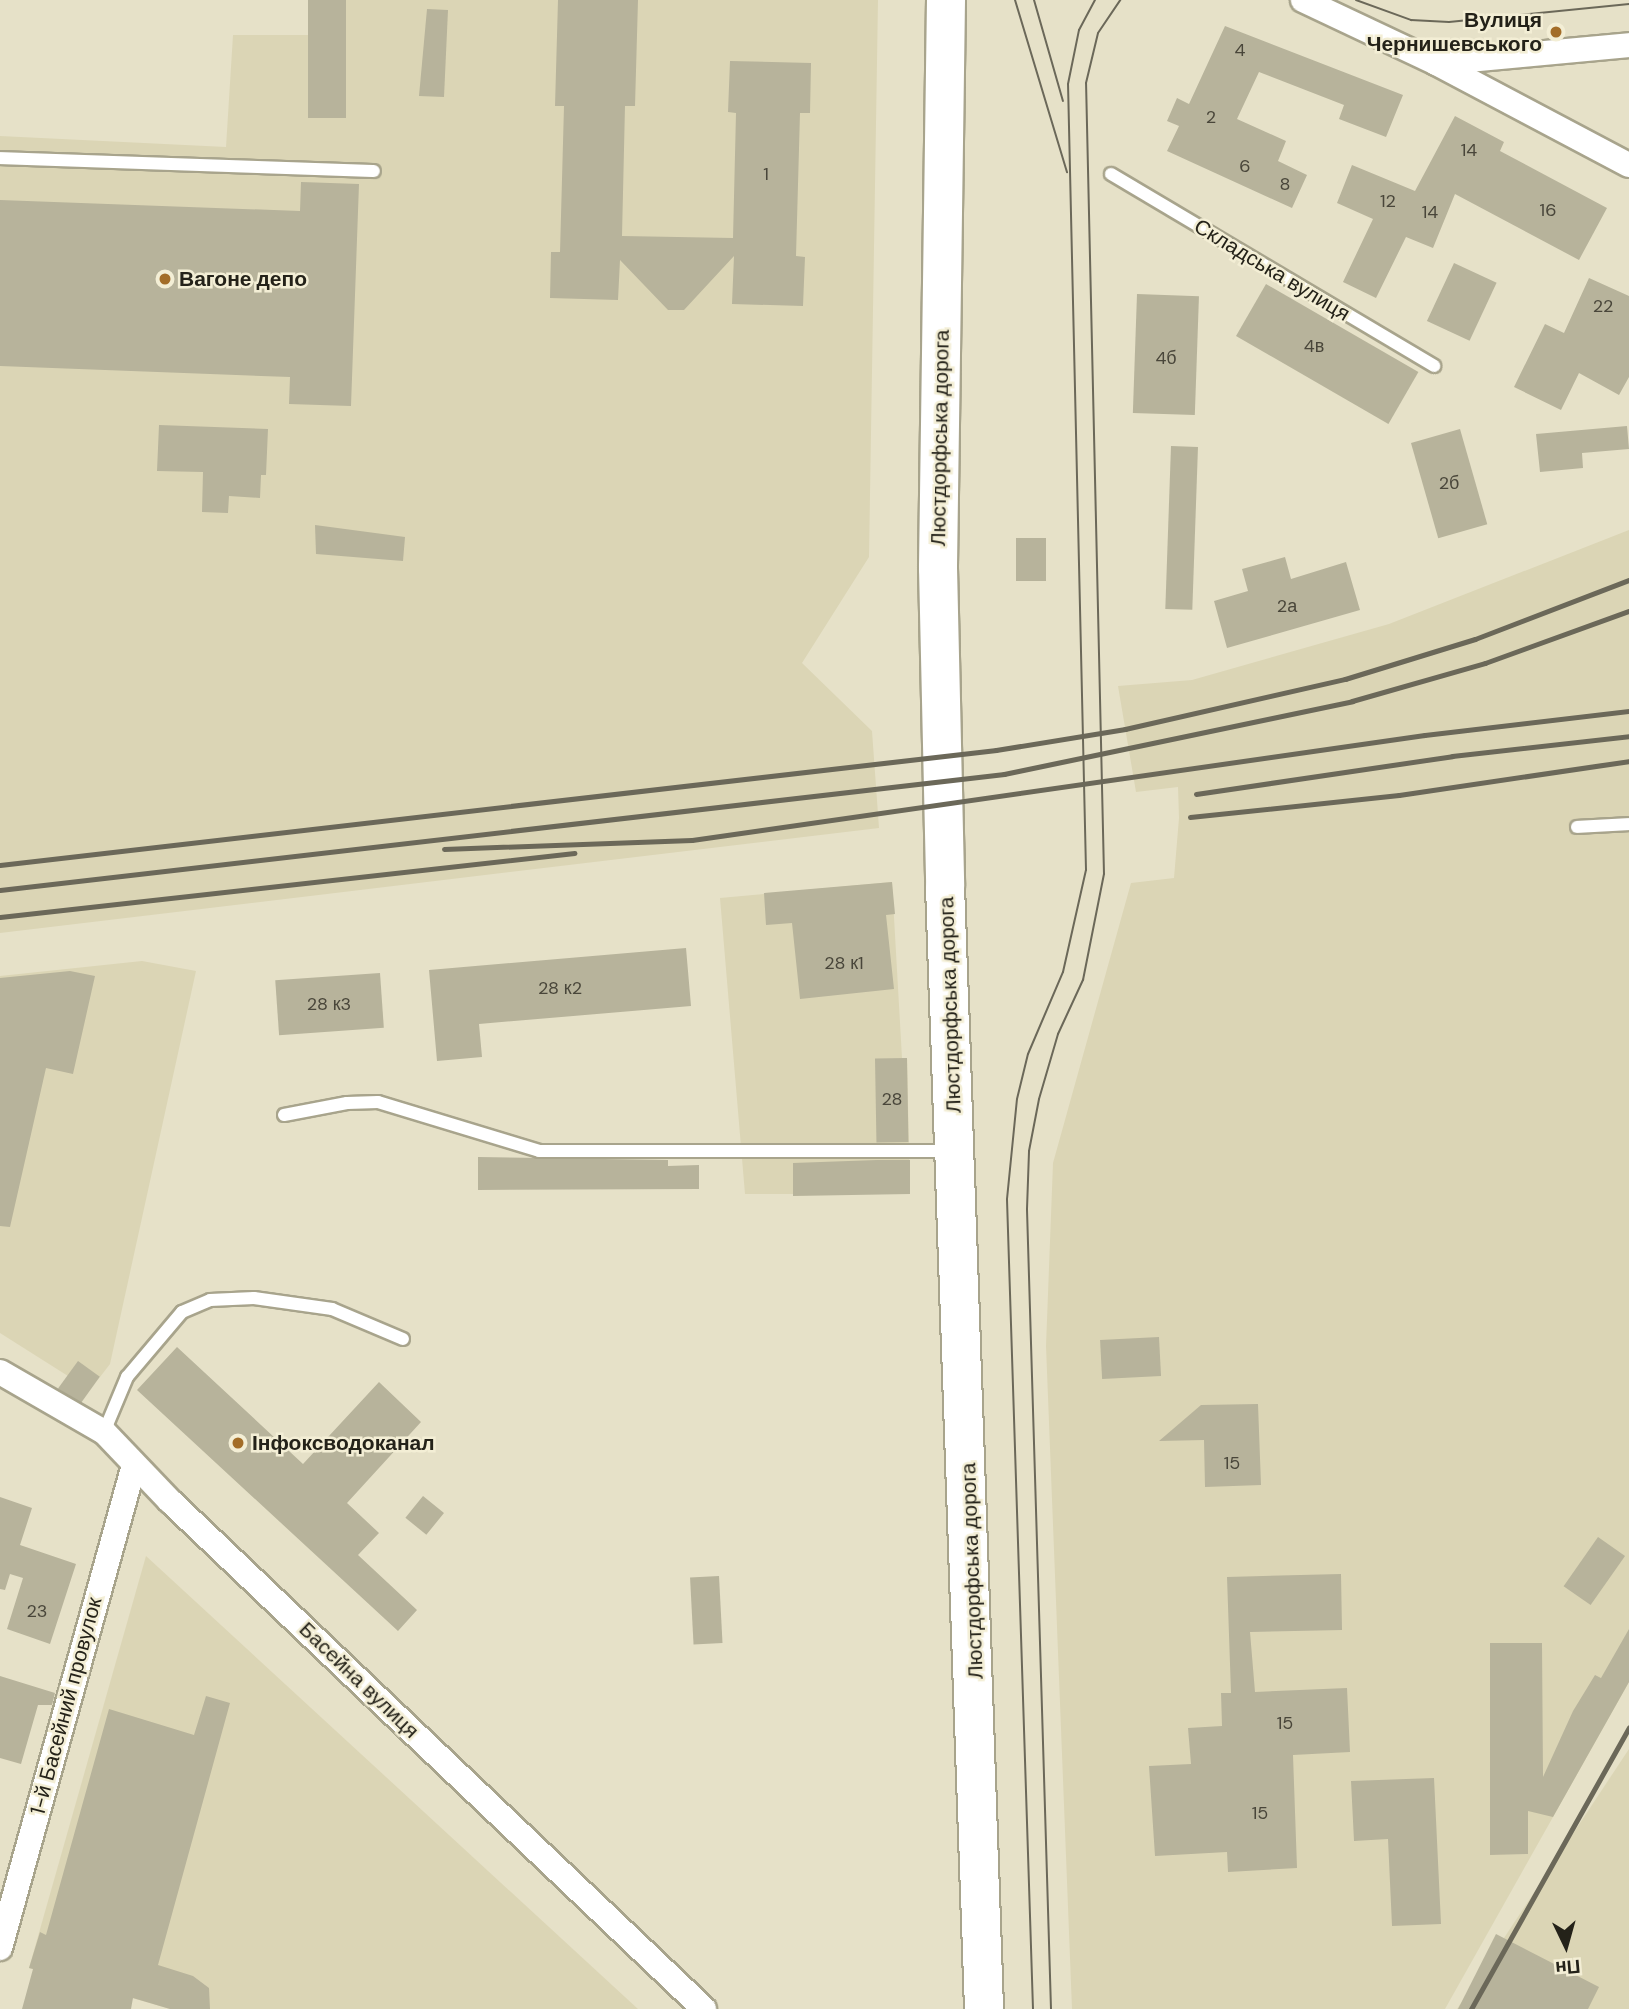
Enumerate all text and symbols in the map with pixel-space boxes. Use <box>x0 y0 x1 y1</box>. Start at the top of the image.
place label: Вулиця Чернишевського <box>1367 7 1542 57</box>
marker: Вулиця Чернишевського <box>1548 24 1564 40</box>
house number: 4 <box>1235 39 1245 61</box>
house number: 2 <box>1206 106 1216 128</box>
house number: 14 <box>1461 139 1477 161</box>
house number: 6 <box>1239 155 1251 177</box>
house number: 1 <box>763 163 769 185</box>
house number: 8 <box>1280 173 1290 195</box>
house number: 12 <box>1380 190 1396 212</box>
house number: 16 <box>1540 199 1556 221</box>
house number: 14 <box>1422 201 1438 223</box>
street label: Складська вулиця <box>1190 214 1354 326</box>
place label: Вагоне депо <box>179 266 307 292</box>
marker: Вагоне депо <box>157 271 173 287</box>
house number: 22 <box>1593 295 1613 317</box>
street label: Люстдорфська дорога <box>926 330 954 546</box>
house number: 4в <box>1304 335 1324 357</box>
house number: 4б <box>1155 347 1177 369</box>
house number: 2б <box>1439 472 1459 494</box>
house number: 2а <box>1277 595 1297 617</box>
street label: Люстдорфська дорога <box>934 896 966 1114</box>
house number: 28 к1 <box>824 952 864 974</box>
house number: 28 к2 <box>538 977 582 999</box>
house number: 28 к3 <box>307 993 351 1015</box>
house number: 28 <box>881 1088 903 1110</box>
place label: Інфоксводоканал <box>252 1430 435 1456</box>
marker: Інфоксводоканал <box>230 1435 246 1451</box>
house number: 15 <box>1224 1452 1240 1474</box>
street label: Люстдорфська дорога <box>956 1462 988 1680</box>
street label: 1-й Басейний провулок <box>25 1595 107 1817</box>
house number: 23 <box>26 1600 48 1622</box>
street label: Басейна вулиця <box>294 1617 424 1743</box>
house number: 15 <box>1277 1712 1293 1734</box>
house number: 15 <box>1252 1802 1268 1824</box>
north arrow <box>1531 1911 1601 1981</box>
text: Пн <box>1554 1954 1581 1981</box>

